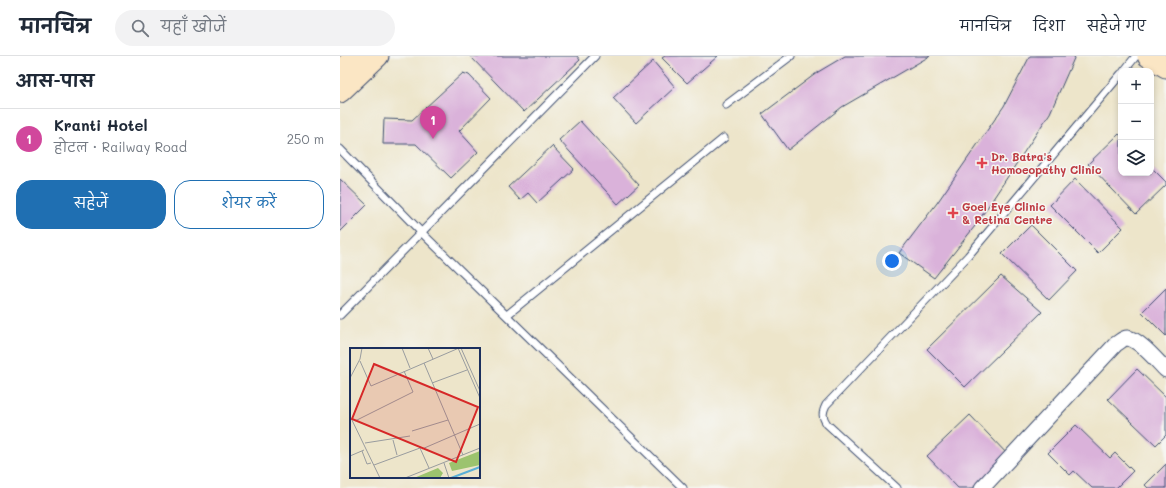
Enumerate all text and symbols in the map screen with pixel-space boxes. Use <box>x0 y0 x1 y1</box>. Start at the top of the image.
search box <box>115 10 395 46</box>
text: मानचित्र <box>20 13 91 38</box>
text: यहाँ खोजें <box>161 16 226 36</box>
text: मानचित्र <box>960 16 1011 35</box>
text: दिशा <box>1033 16 1065 35</box>
text: सहेजे गए <box>1087 16 1146 35</box>
icon: search <box>129 17 151 39</box>
map controls <box>1118 68 1154 176</box>
button: + <box>1118 68 1154 104</box>
text: आस-पास <box>16 69 94 91</box>
button: − <box>1118 104 1154 140</box>
pin: 1 <box>420 106 446 139</box>
text: Kranti Hotel <box>54 115 147 135</box>
text: 1 <box>26 130 32 147</box>
text: 250 m <box>287 130 324 147</box>
text: होटल · Railway Road <box>54 138 187 155</box>
button: layers <box>1118 140 1154 176</box>
place label: Dr. Batra's Homoeopathy Clinic <box>991 149 1102 177</box>
marker: Dr. Batra's Homoeopathy Clinic <box>976 157 988 169</box>
button: सहेजें <box>16 180 166 229</box>
button: शेयर करें <box>174 180 324 229</box>
place label: Goel Eye Clinic & Retina Centre <box>962 199 1053 227</box>
marker: Goel Eye Clinic & Retina Centre <box>947 207 959 219</box>
your location <box>882 251 902 271</box>
inset map <box>350 348 480 478</box>

